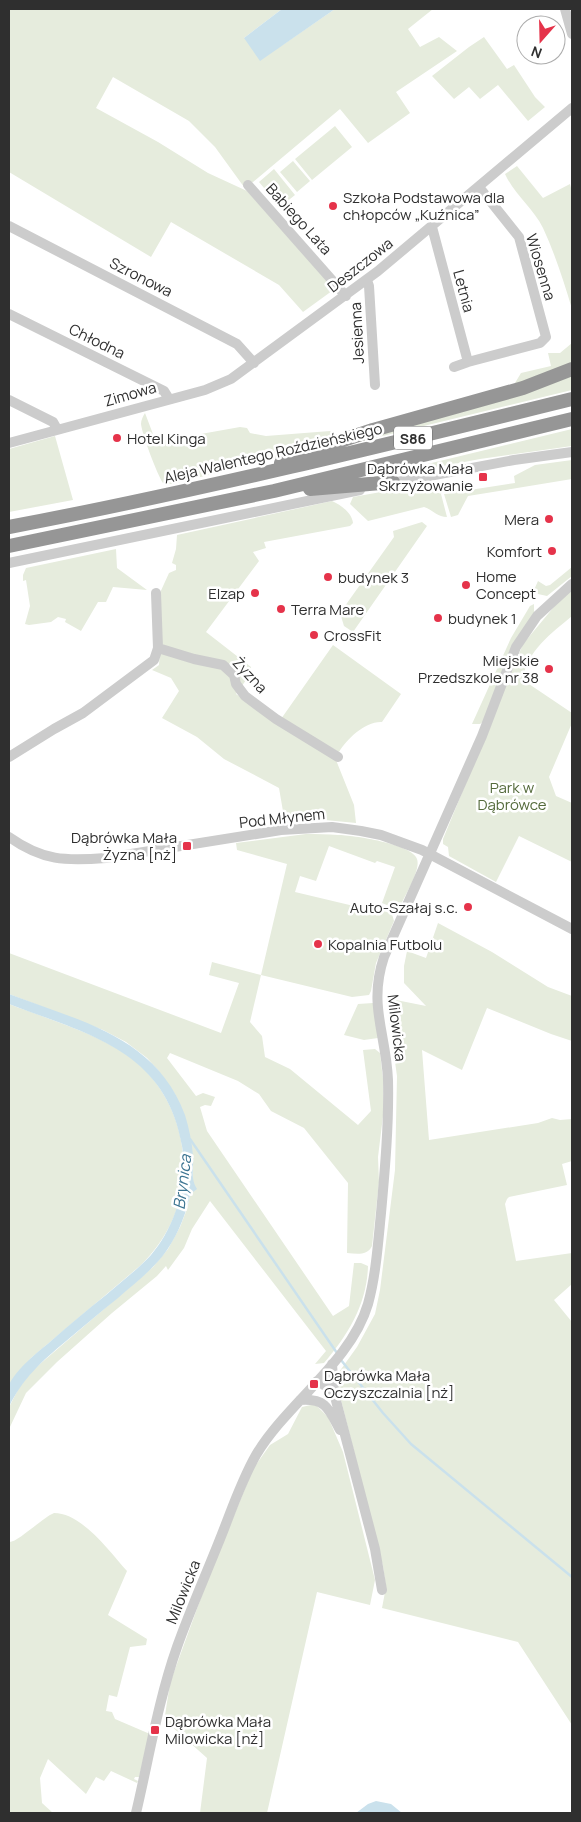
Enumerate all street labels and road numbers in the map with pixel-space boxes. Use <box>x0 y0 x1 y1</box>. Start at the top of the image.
street label: Babiego Lata <box>261 179 337 259</box>
street label: Wiosenna <box>521 231 561 303</box>
street label: Deszczowa <box>323 233 397 297</box>
street label: Szronowa <box>106 252 176 302</box>
street label: Letnia <box>448 267 480 315</box>
street label: Jesienna <box>345 302 369 364</box>
street label: Chłodna <box>65 318 129 364</box>
street label: Zimowa <box>101 377 159 411</box>
street label: Aleja Walentego Roździeńskiego <box>162 418 384 488</box>
road number: S86 <box>394 426 432 449</box>
street label: Żyzna <box>228 652 272 698</box>
street label: Pod Młynem <box>238 803 326 833</box>
street label: Milowicka <box>382 993 412 1063</box>
street label: Milowicka <box>161 1557 205 1627</box>

